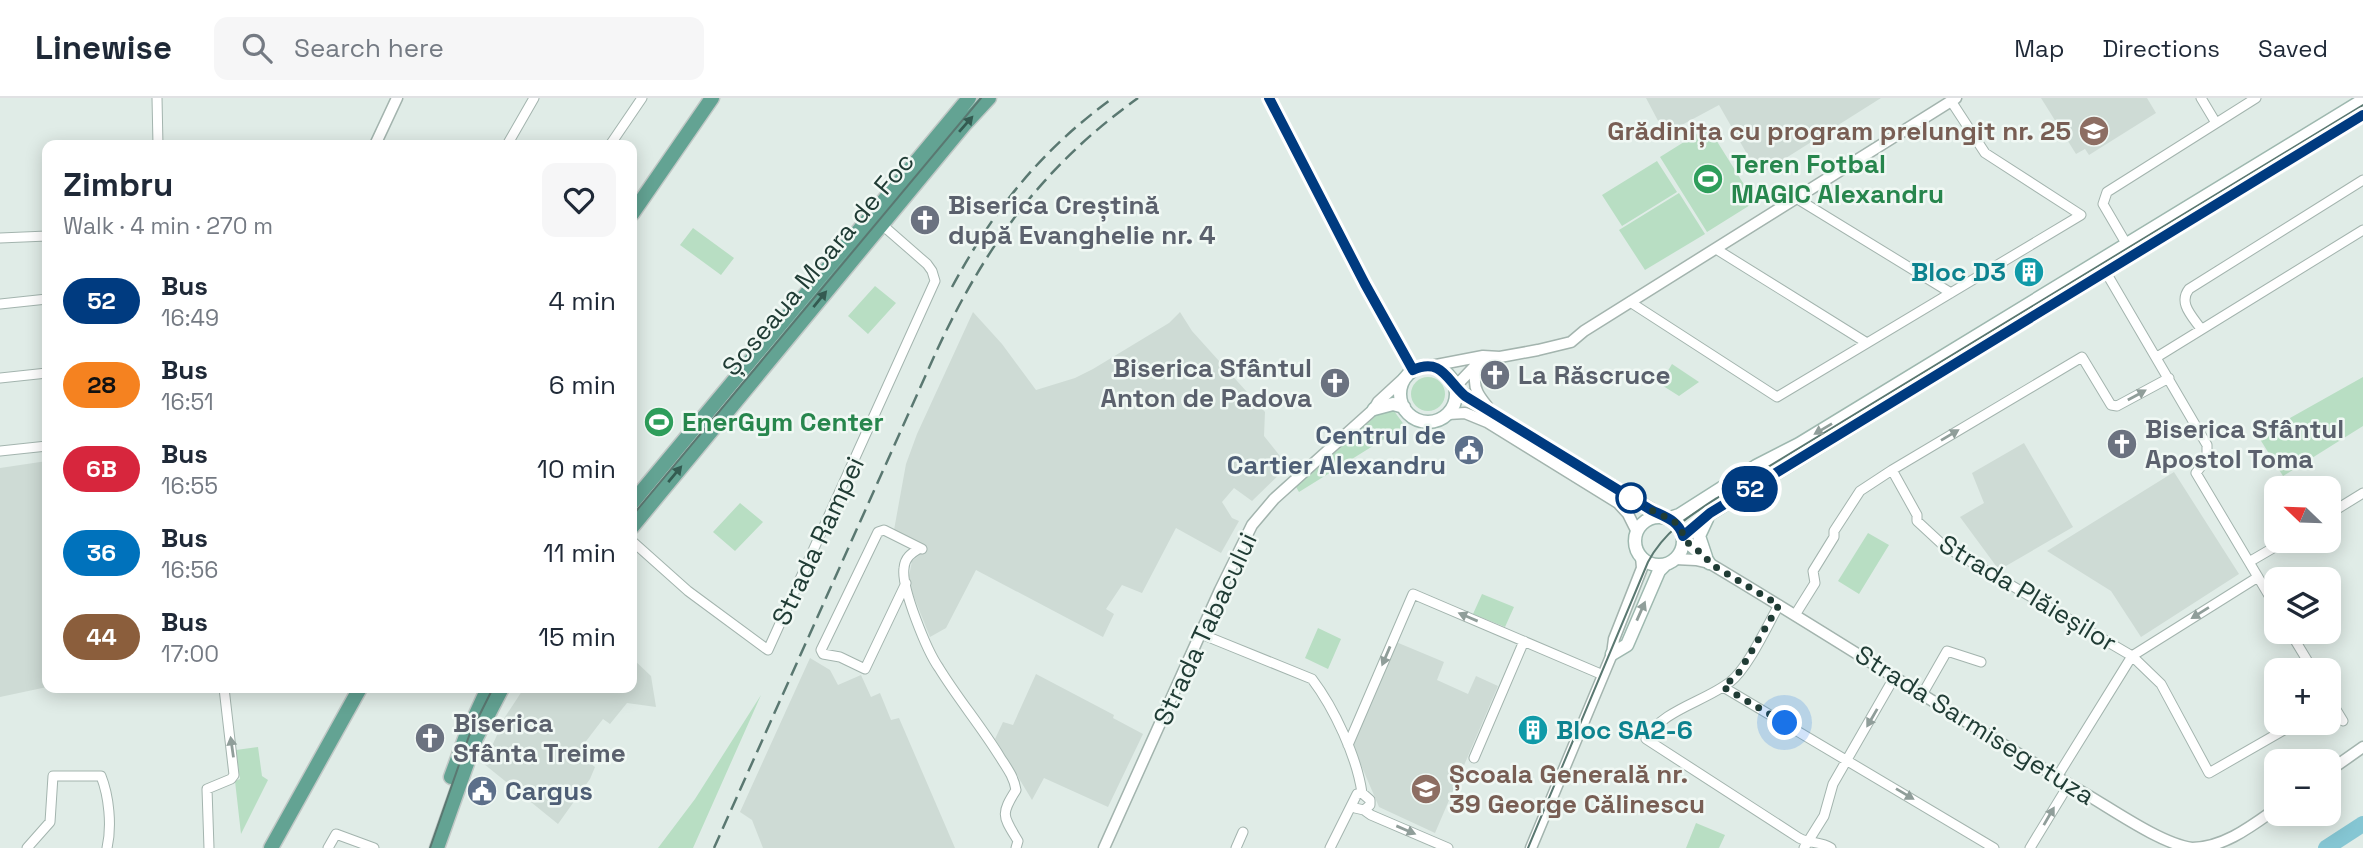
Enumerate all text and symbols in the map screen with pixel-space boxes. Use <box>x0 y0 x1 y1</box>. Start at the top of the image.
search box <box>214 17 704 80</box>
text: Linewise <box>35 27 172 69</box>
icon: search <box>238 29 276 67</box>
text: Search here <box>294 31 444 65</box>
text: Map <box>2014 33 2064 64</box>
text: Directions <box>2102 33 2220 64</box>
text: Saved <box>2258 33 2328 64</box>
place label: Grădinița cu program prelungit nr. 25 <box>1607 114 2071 148</box>
school or university icon: Grădinița cu program prelungit nr. 25 <box>2077 114 2111 148</box>
one-way arrow <box>957 116 973 133</box>
street label: Șoseaua Moara de Foc <box>714 145 922 383</box>
place label: Teren Fotbal MAGIC Alexandru <box>1731 147 1944 211</box>
sports icon: Teren Fotbal MAGIC Alexandru <box>1691 162 1725 196</box>
button: heart <box>542 163 616 237</box>
text: Zimbru <box>63 164 173 206</box>
place label: Biserica Creștină după Evanghelie nr. 4 <box>948 188 1216 252</box>
church icon: Biserica Creștină după Evanghelie nr. 4 <box>908 203 942 237</box>
text: Walk · 4 min · 270 m <box>63 211 273 241</box>
place label: Bloc D3 <box>1911 255 2006 289</box>
building icon: Bloc D3 <box>2012 255 2046 289</box>
text: Bus <box>161 269 208 303</box>
text: 4 min <box>548 284 616 318</box>
text: 52 <box>87 285 116 316</box>
one-way arrow <box>812 290 827 307</box>
text: 16:49 <box>161 303 219 333</box>
place label: Biserica Sfântul Anton de Padova <box>1100 351 1312 415</box>
text: Bus <box>161 353 208 387</box>
church icon: La Răscruce <box>1478 358 1512 392</box>
place label: La Răscruce <box>1518 358 1671 392</box>
church icon: Biserica Sfântul Anton de Padova <box>1318 366 1352 400</box>
text: 6 min <box>549 368 616 402</box>
text: 28 <box>87 369 116 400</box>
text: 16:51 <box>161 387 214 417</box>
one-way arrow <box>2127 389 2147 401</box>
sports icon: EnerGym Center <box>642 405 676 439</box>
place label: EnerGym Center <box>682 405 884 439</box>
place label: Biserica Sfântul Apostol Toma <box>2145 412 2344 476</box>
place label: Centrul de Cartier Alexandru <box>1227 418 1446 482</box>
one-way arrow <box>1814 422 1833 435</box>
church icon: Biserica Sfântul Apostol Toma <box>2105 427 2139 461</box>
one-way arrow <box>1941 429 1960 441</box>
public building icon: Centrul de Cartier Alexandru <box>1452 433 1486 467</box>
text: Bus <box>161 437 208 471</box>
street label: Strada Rampei <box>764 451 872 631</box>
text: 10 min <box>537 452 616 486</box>
text: 6B <box>86 453 117 484</box>
one-way arrow <box>667 466 682 483</box>
line badge: 52 <box>1718 466 1782 512</box>
text: 16:55 <box>161 471 218 501</box>
text: 52 <box>1736 473 1764 504</box>
north arrow <box>2264 476 2342 553</box>
map controls <box>2264 476 2341 826</box>
unlabelled marker <box>1616 483 1646 513</box>
text: Bus <box>161 521 208 555</box>
street label: Strada Tabacului <box>1145 527 1265 731</box>
street label: Strada Plăieșilor <box>1933 527 2123 659</box>
text: 11 min <box>543 536 616 570</box>
text: 36 <box>87 537 116 568</box>
text: 16:56 <box>161 555 218 585</box>
button: layers <box>2264 567 2341 644</box>
one-way arrow <box>1636 601 1647 622</box>
text: Bus <box>161 605 208 639</box>
one-way arrow <box>2190 606 2210 619</box>
one-way arrow <box>1458 611 1479 622</box>
text: 15 min <box>538 620 616 654</box>
text: 44 <box>86 621 117 652</box>
street label: Strada Sarmisegetuza <box>1849 637 2101 813</box>
text: 17:00 <box>161 639 219 669</box>
one-way arrow <box>1380 646 1392 666</box>
button: + <box>2264 658 2341 735</box>
your location <box>1767 705 1802 740</box>
place label: Biserica Sfânta Treime <box>453 706 626 770</box>
one-way arrow <box>1866 708 1878 727</box>
building icon: Bloc SA2-6 <box>1516 713 1550 747</box>
place label: Bloc SA2-6 <box>1556 713 1693 747</box>
church icon: Biserica Sfânta Treime <box>413 721 447 755</box>
one-way arrow <box>226 736 237 758</box>
button: − <box>2264 749 2341 826</box>
place label: Școala Generală nr. 39 George Călinescu <box>1449 757 1705 821</box>
school or university icon: Școala Generală nr. 39 George Călinescu <box>1409 772 1443 806</box>
public building icon: Cargus <box>465 774 499 808</box>
place label: Cargus <box>505 774 593 808</box>
one-way arrow <box>1896 788 1915 801</box>
one-way arrow <box>2042 806 2055 825</box>
one-way arrow <box>1395 825 1416 836</box>

